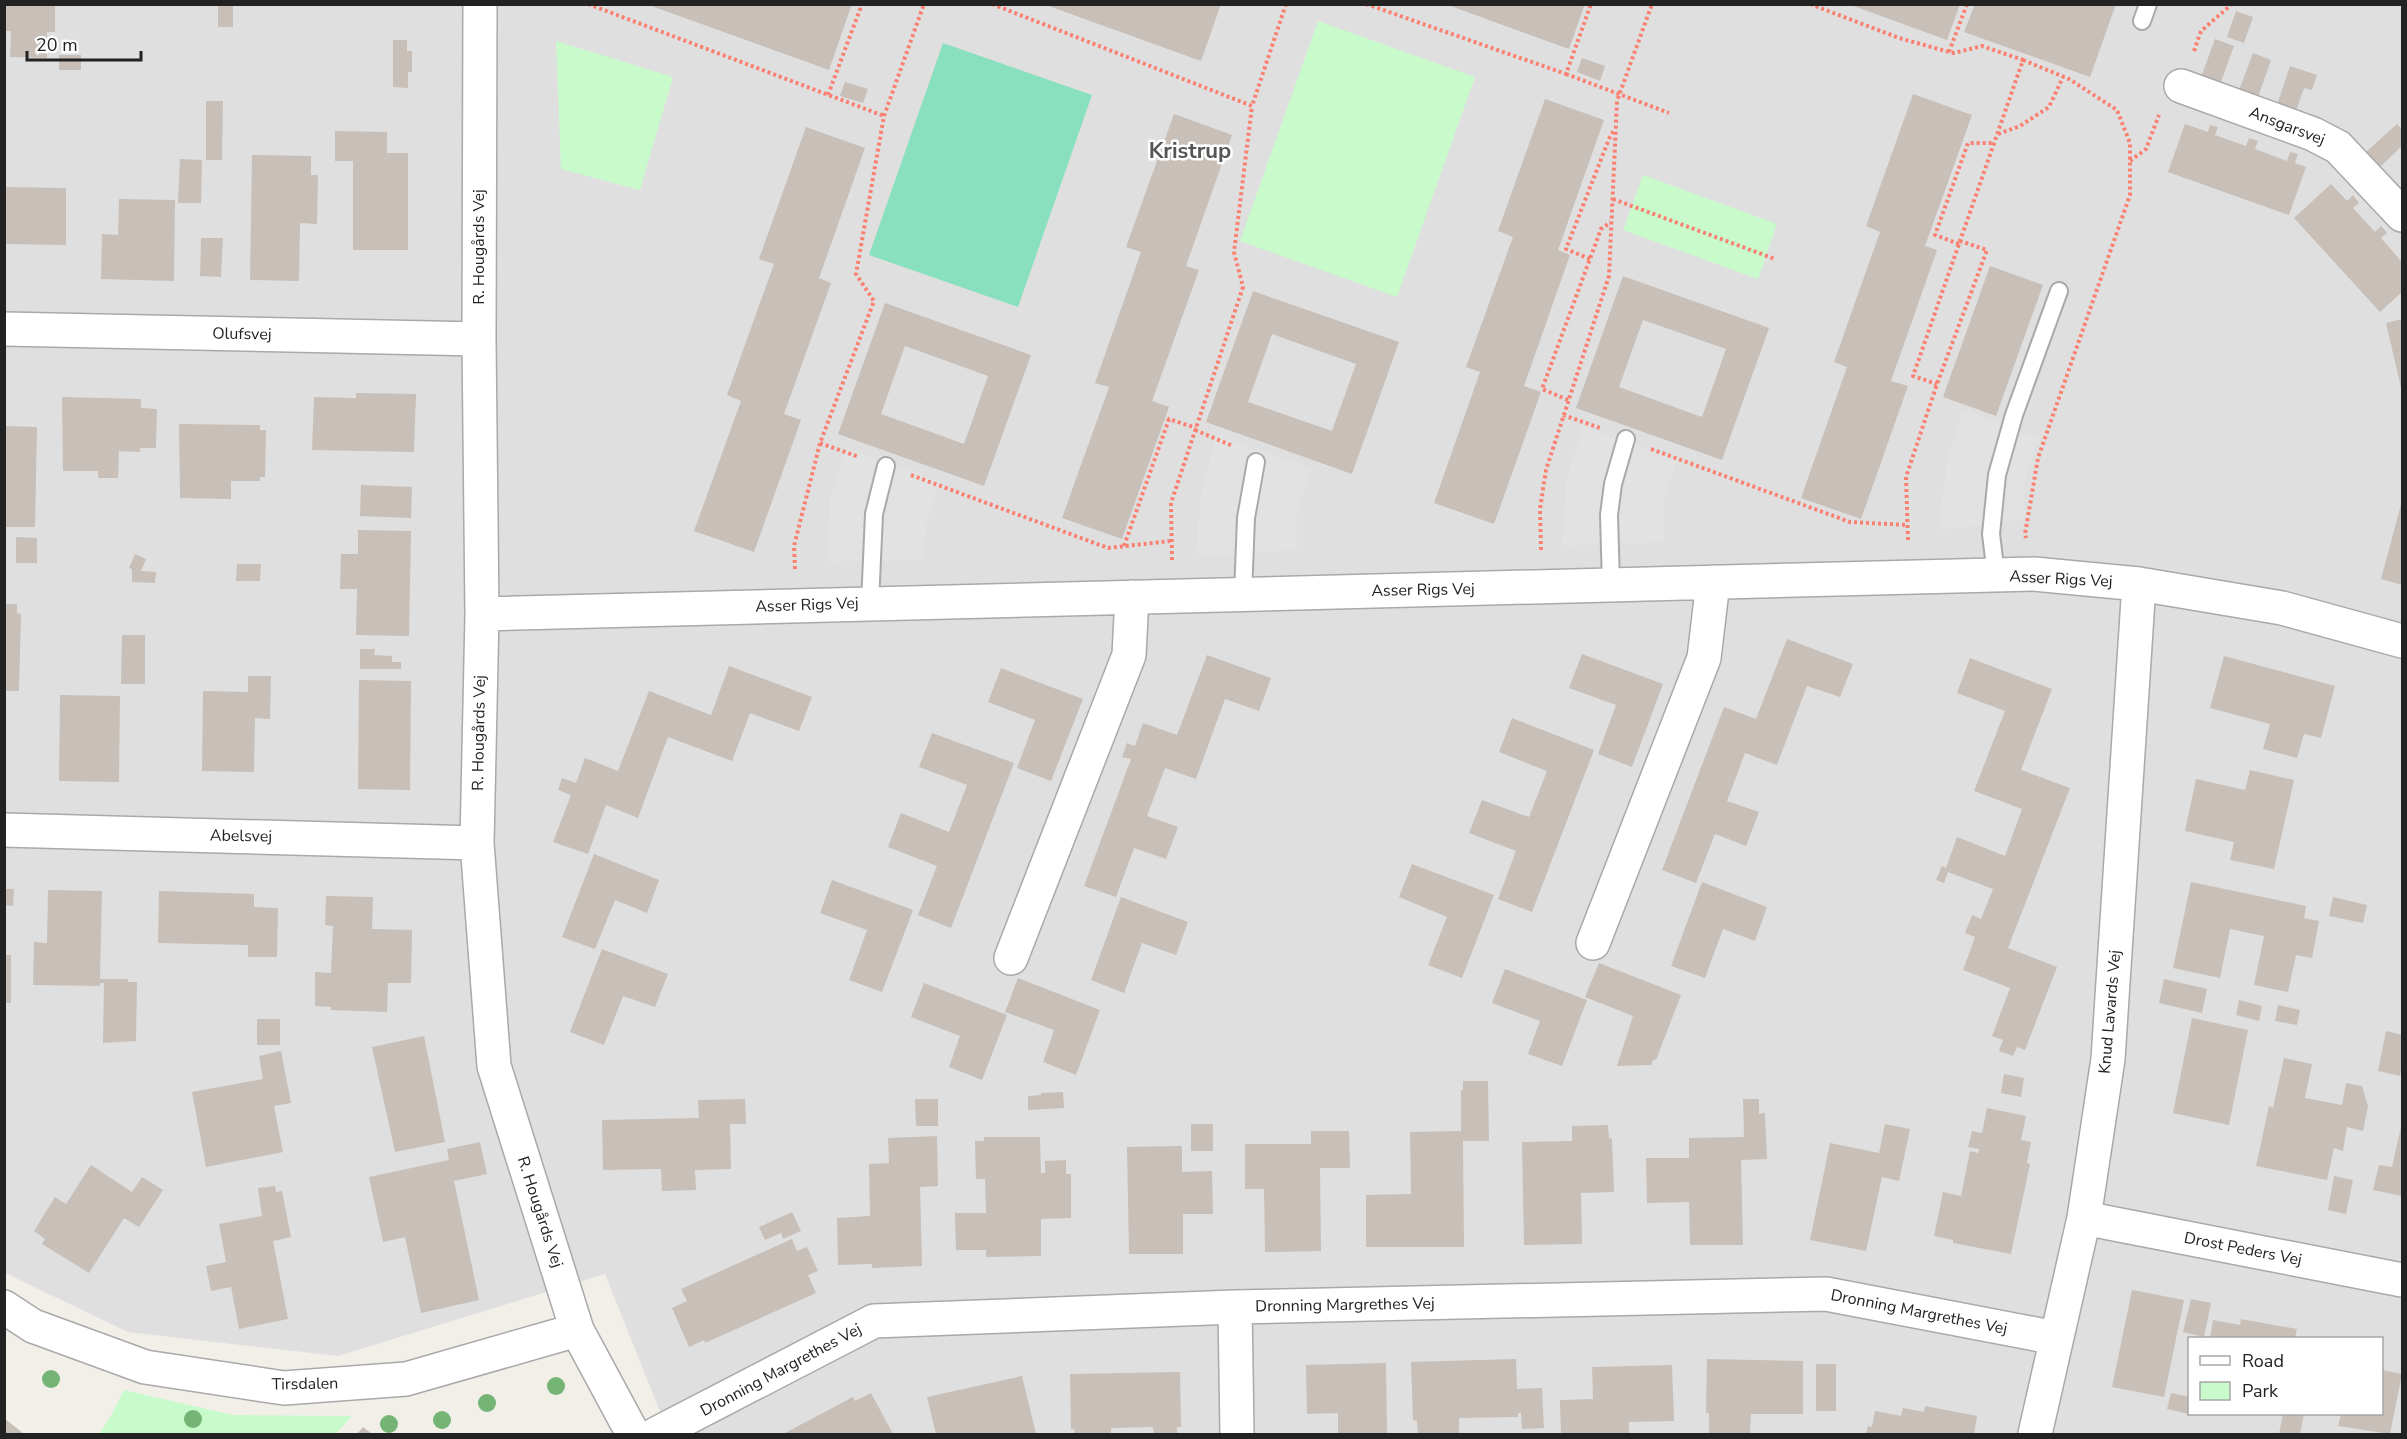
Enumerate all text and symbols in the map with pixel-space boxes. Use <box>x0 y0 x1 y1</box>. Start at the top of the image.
scale bar <box>27 24 141 62</box>
text: 20 m <box>36 33 78 57</box>
street label: Ansgarsvej <box>2246 101 2328 151</box>
district label: Kristrup <box>1149 136 1231 166</box>
street label: R. Hougårds Vej <box>468 189 490 305</box>
street label: Olufsvej <box>212 322 272 346</box>
street label: Asser Rigs Vej <box>2009 565 2113 593</box>
street label: Asser Rigs Vej <box>1371 578 1475 602</box>
street label: Asser Rigs Vej <box>755 592 859 618</box>
street label: R. Hougårds Vej <box>467 675 491 791</box>
street label: Abelsvej <box>210 824 272 848</box>
street label: Knud Lavards Vej <box>2094 949 2126 1075</box>
street label: R. Hougårds Vej <box>512 1154 568 1270</box>
street label: Drost Peders Vej <box>2182 1227 2304 1271</box>
street label: Dronning Margrethes Vej <box>1829 1284 2009 1340</box>
street label: Dronning Margrethes Vej <box>1255 1292 1435 1318</box>
street label: Dronning Margrethes Vej <box>697 1318 865 1422</box>
legend <box>2188 1337 2383 1415</box>
text: Road <box>2242 1349 2284 1373</box>
street label: Tirsdalen <box>271 1372 339 1396</box>
text: Park <box>2242 1379 2279 1403</box>

